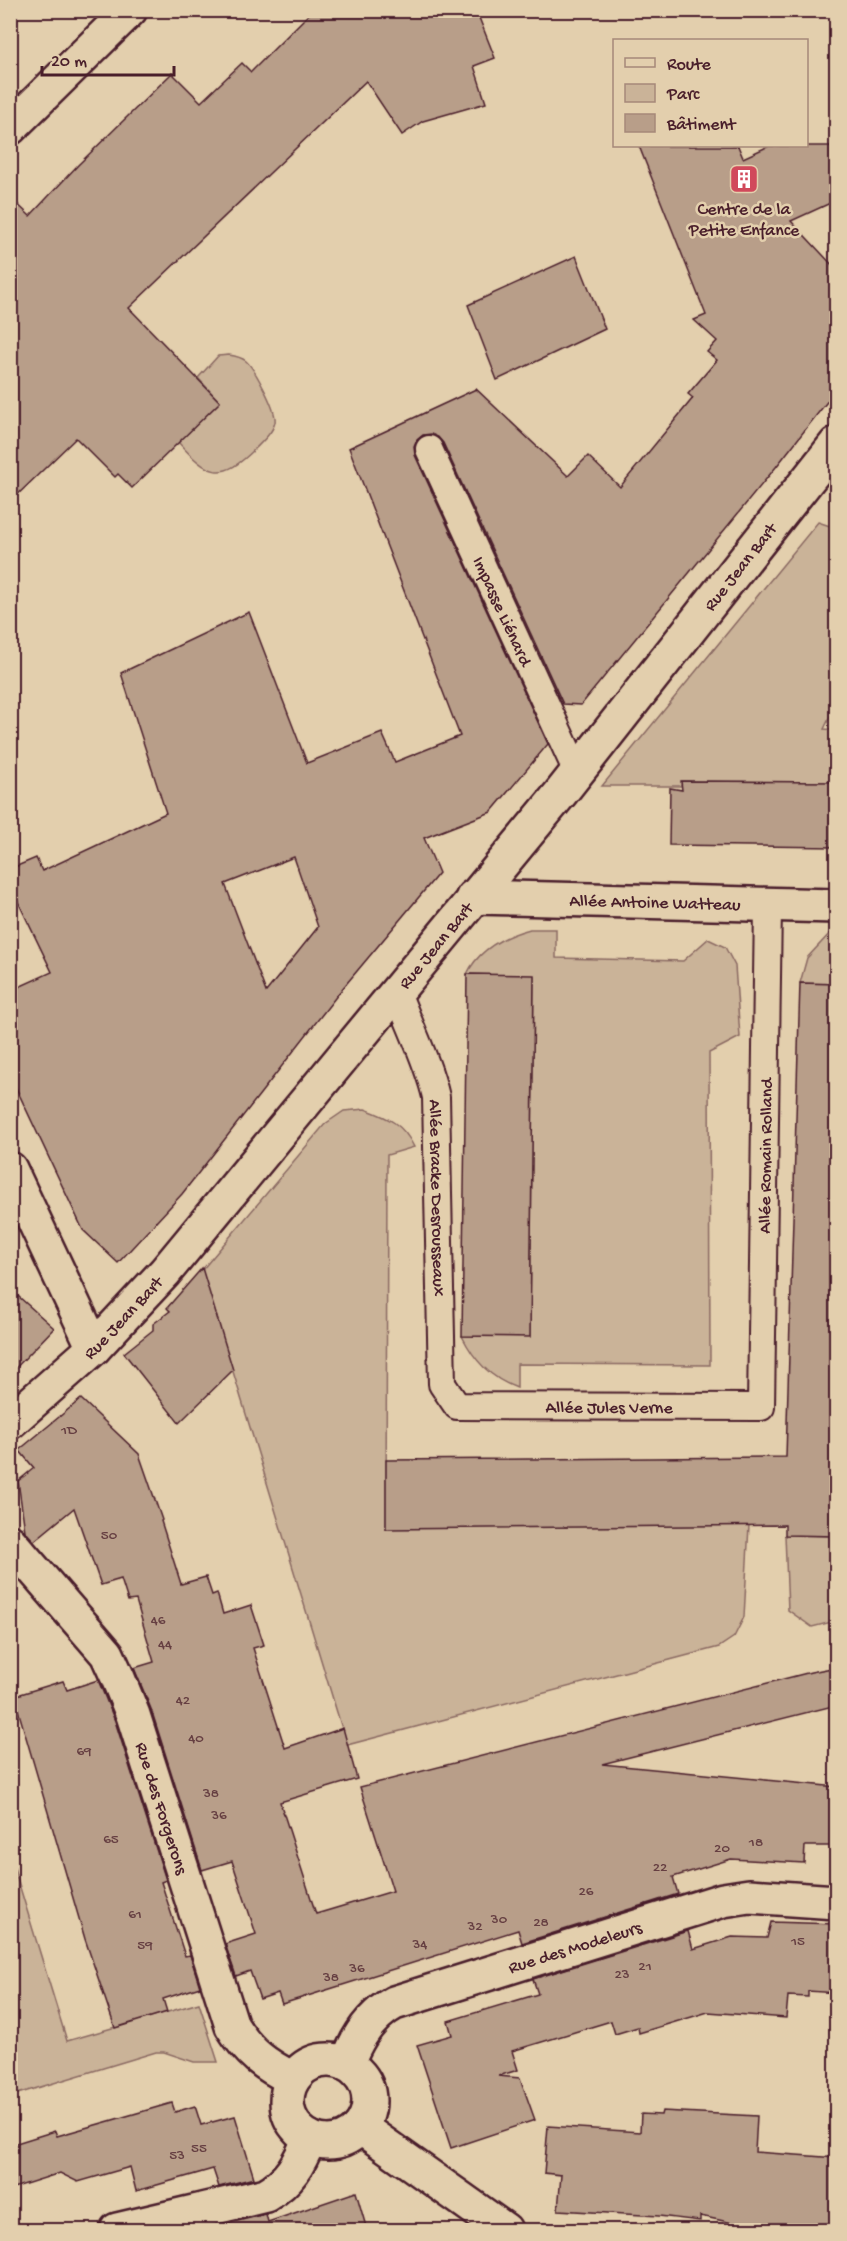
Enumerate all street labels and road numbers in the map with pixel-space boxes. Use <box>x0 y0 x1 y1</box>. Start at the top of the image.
street label: Rue Jean Bart <box>700 518 784 616</box>
street label: Impasse Liénard <box>467 554 536 671</box>
street label: Allée Antoine Watteau <box>569 891 741 917</box>
street label: Rue Jean Bart <box>395 898 480 994</box>
street label: Allée Romain Rolland <box>755 1077 779 1234</box>
street label: Allée Bracke Desrousseaux <box>423 1099 448 1297</box>
street label: Rue Jean Bart <box>80 1272 170 1365</box>
street label: Allée Jules Verne <box>546 1398 673 1420</box>
street label: Rue des Forgerons <box>129 1740 191 1879</box>
street label: Rue des Modeleurs <box>506 1918 646 1980</box>

